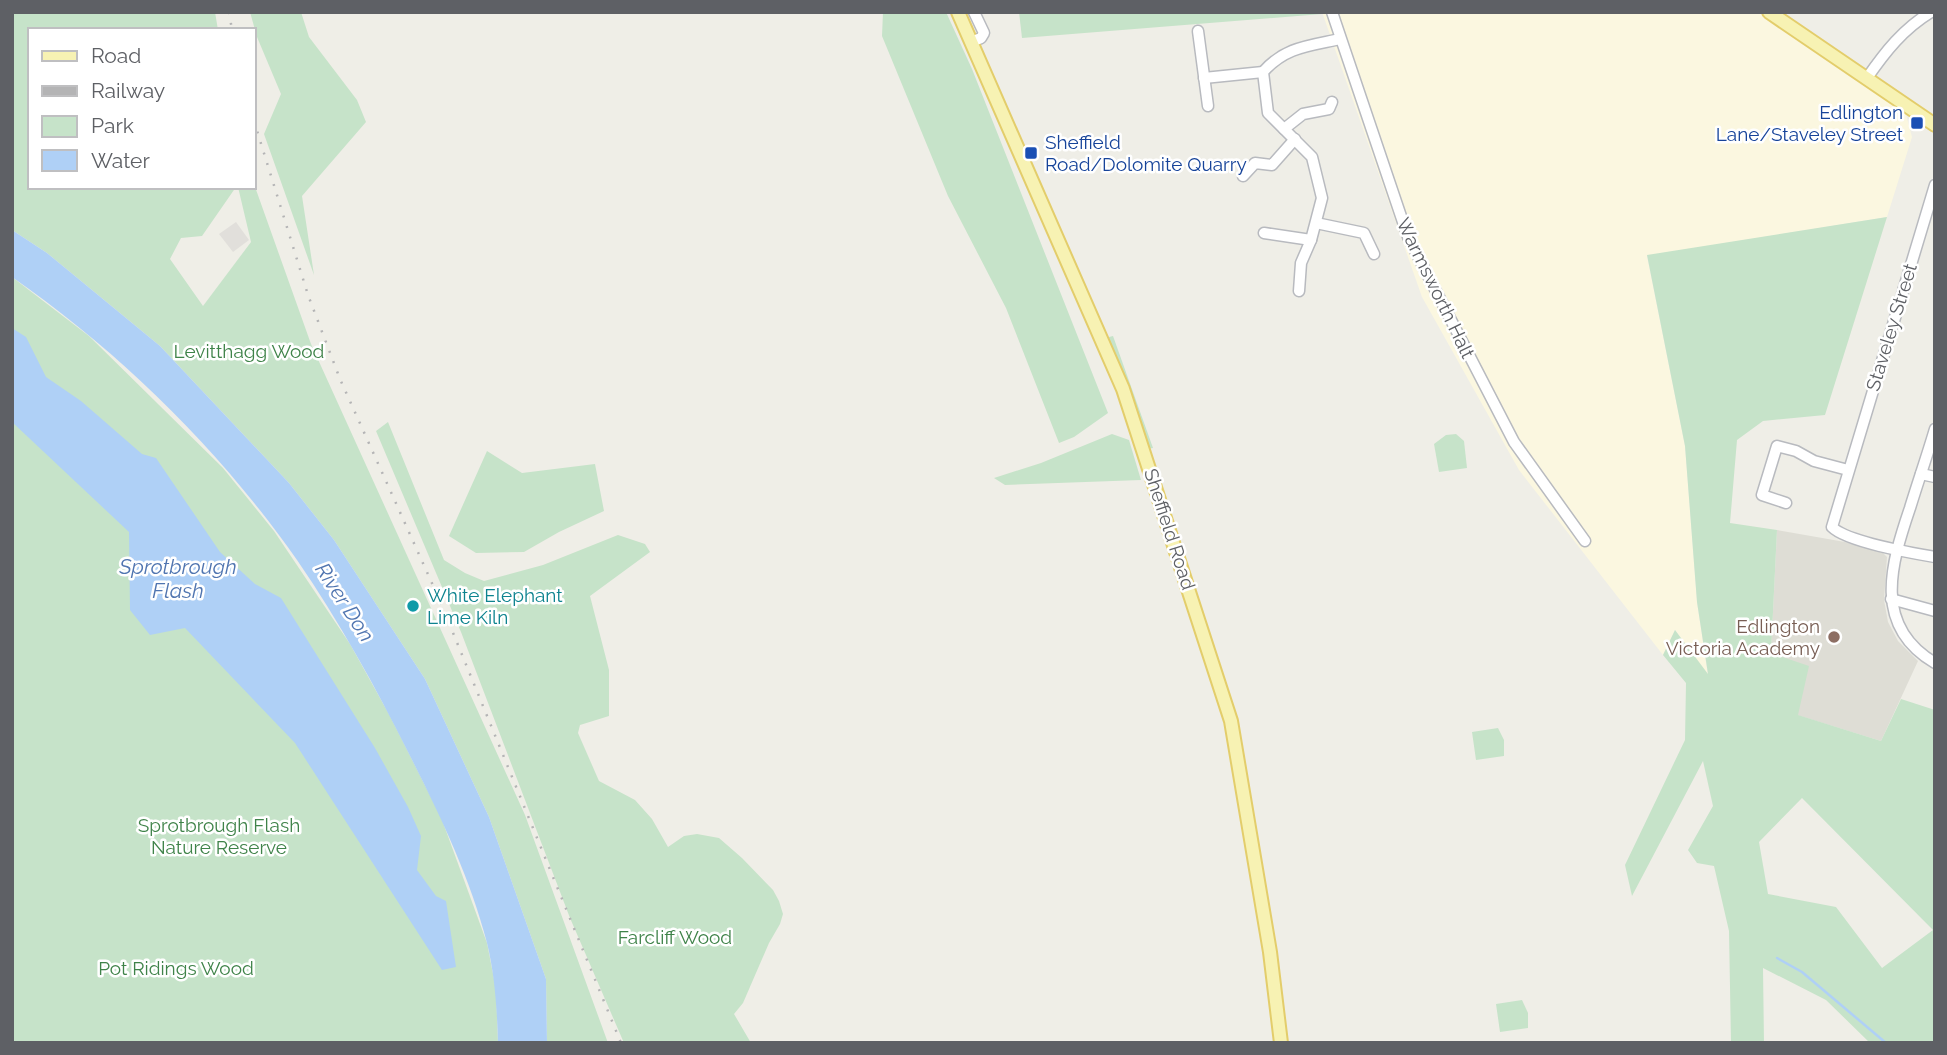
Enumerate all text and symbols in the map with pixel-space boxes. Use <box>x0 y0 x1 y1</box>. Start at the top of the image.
legend <box>28 28 256 189</box>
text: Road <box>91 43 141 68</box>
text: Railway <box>91 78 165 103</box>
place label: Edlington Lane/Staveley Street <box>1716 101 1904 145</box>
text: Park <box>91 113 134 138</box>
marker: Edlington Lane/Staveley Street <box>1909 115 1925 131</box>
place label: Sheffield Road/Dolomite Quarry <box>1045 131 1247 175</box>
marker: Sheffield Road/Dolomite Quarry <box>1023 145 1039 161</box>
text: Water <box>91 148 150 173</box>
street label: Warmsworth Halt <box>1392 214 1480 362</box>
street label: Staveley Street <box>1861 260 1921 393</box>
park label: Levitthagg Wood <box>174 340 324 362</box>
street label: Sheffield Road <box>1140 466 1200 592</box>
water label: Sprotbrough Flash <box>118 554 237 603</box>
water label: River Don <box>310 558 380 646</box>
place label: White Elephant Lime Kiln <box>427 584 563 628</box>
marker: White Elephant Lime Kiln <box>405 598 421 614</box>
place label: Edlington Victoria Academy <box>1666 615 1820 659</box>
marker: Edlington Victoria Academy <box>1826 629 1842 645</box>
park label: Sprotbrough Flash Nature Reserve <box>138 814 300 858</box>
park label: Farcliff Wood <box>618 926 732 948</box>
park label: Pot Ridings Wood <box>98 957 254 979</box>

